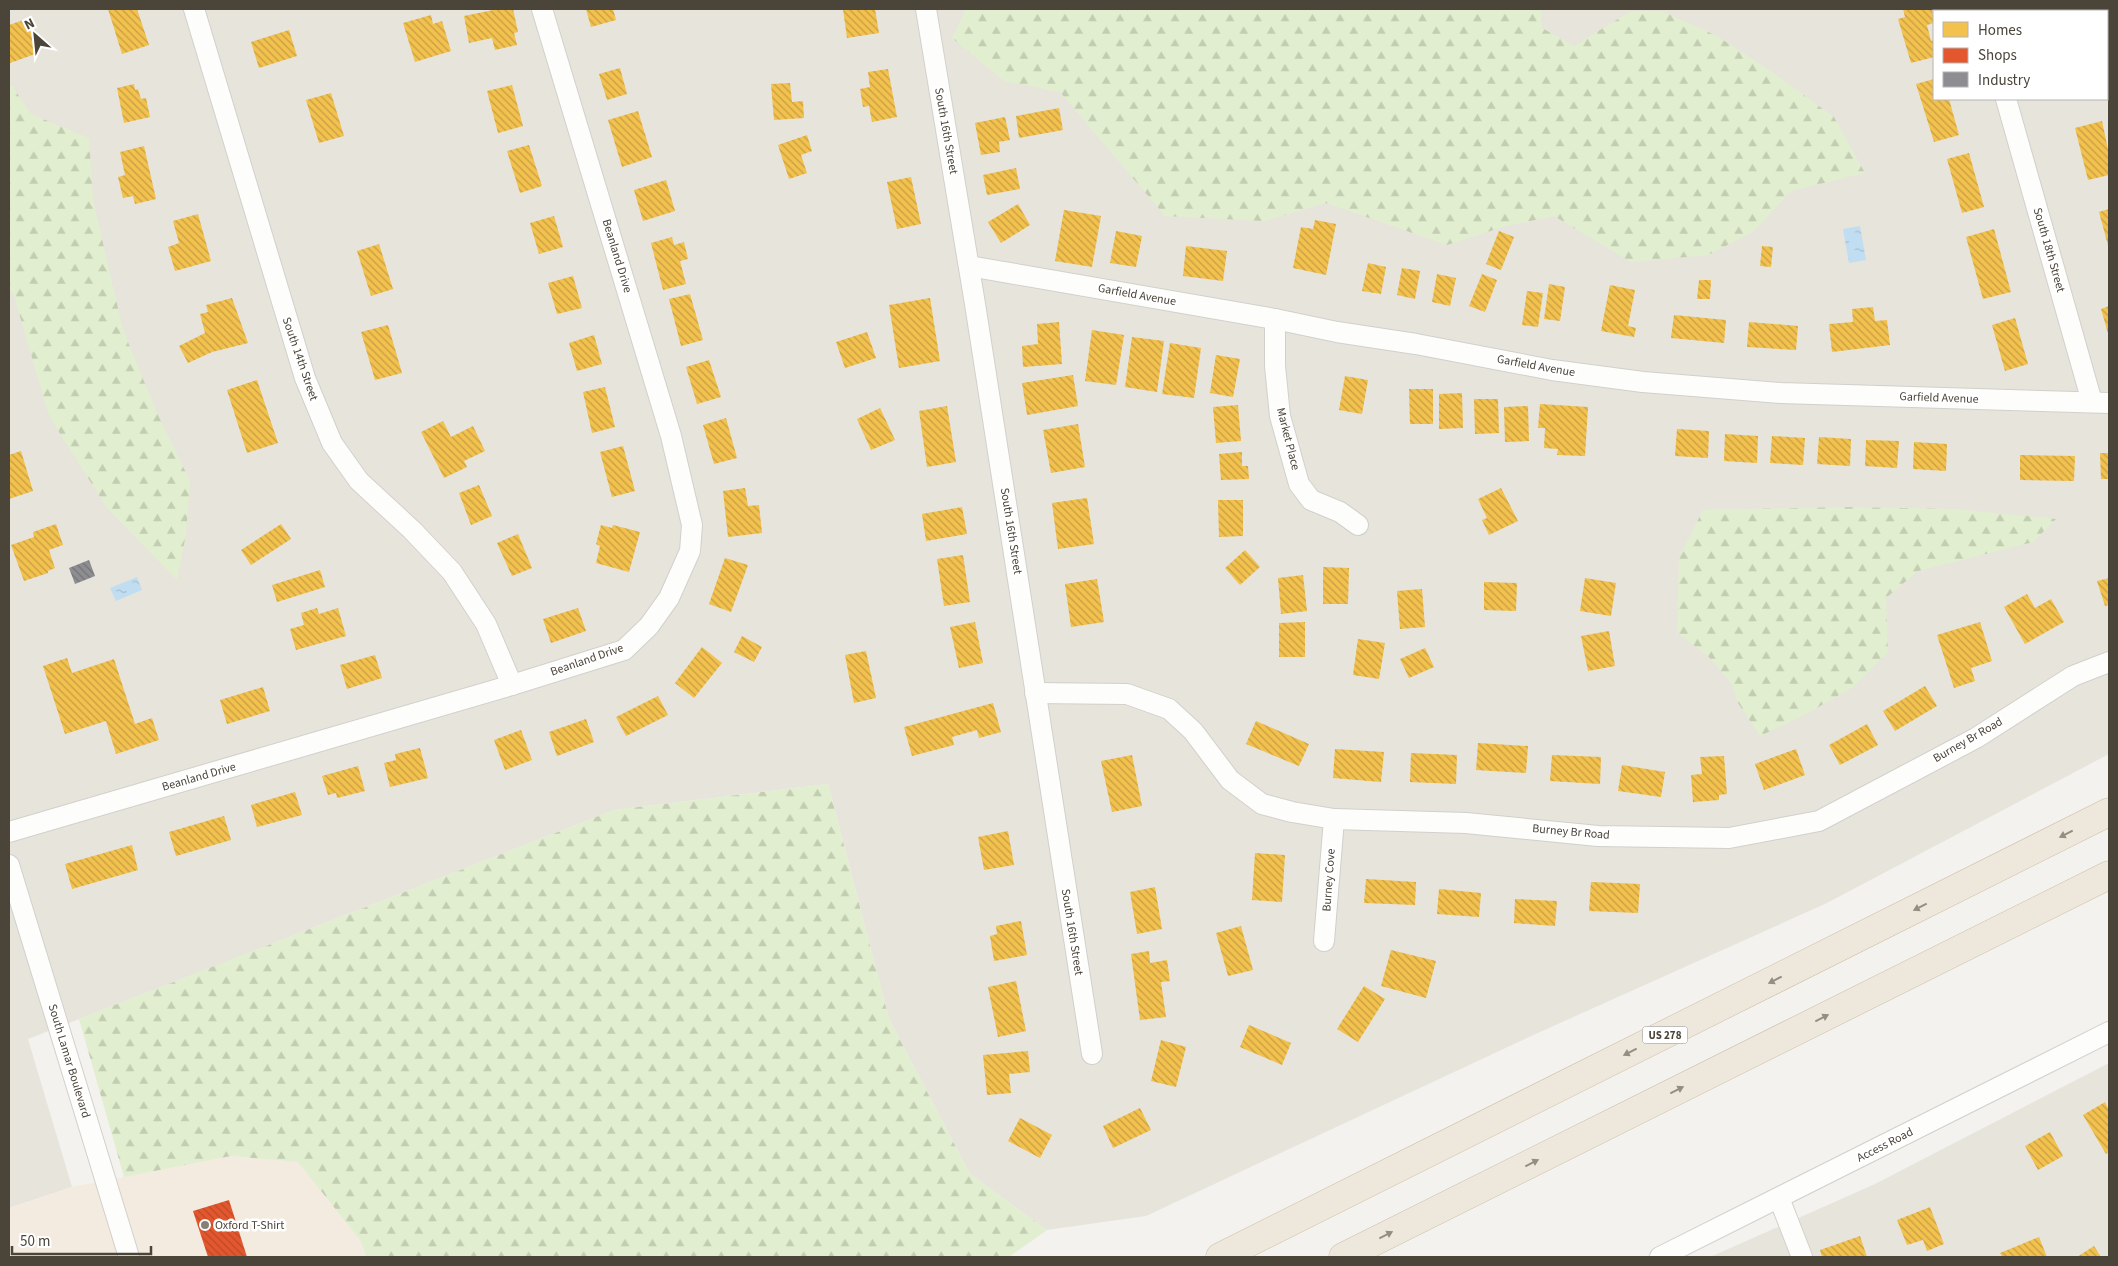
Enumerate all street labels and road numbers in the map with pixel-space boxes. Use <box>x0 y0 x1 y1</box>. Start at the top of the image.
street label: South 16th Street <box>930 86 962 176</box>
street label: South 18th Street <box>2029 206 2069 294</box>
street label: Beanland Drive <box>598 217 636 295</box>
street label: Garfield Avenue <box>1097 280 1177 310</box>
street label: South 14th Street <box>278 315 322 403</box>
street label: Garfield Avenue <box>1496 351 1576 381</box>
street label: Garfield Avenue <box>1899 388 1979 408</box>
street label: Market Place <box>1272 406 1304 472</box>
street label: South 16th Street <box>996 487 1026 575</box>
street label: Beanland Drive <box>548 640 626 680</box>
street label: Burney Br Road <box>1930 713 2006 767</box>
street label: Beanland Drive <box>160 758 238 796</box>
street label: Burney Br Road <box>1532 820 1610 844</box>
street label: Burney Cove <box>1318 848 1340 912</box>
street label: South 16th Street <box>1057 888 1087 976</box>
street label: South Lamar Boulevard <box>44 1002 94 1120</box>
road number: US 278 <box>1642 1026 1688 1044</box>
street label: Access Road <box>1854 1124 1916 1166</box>

